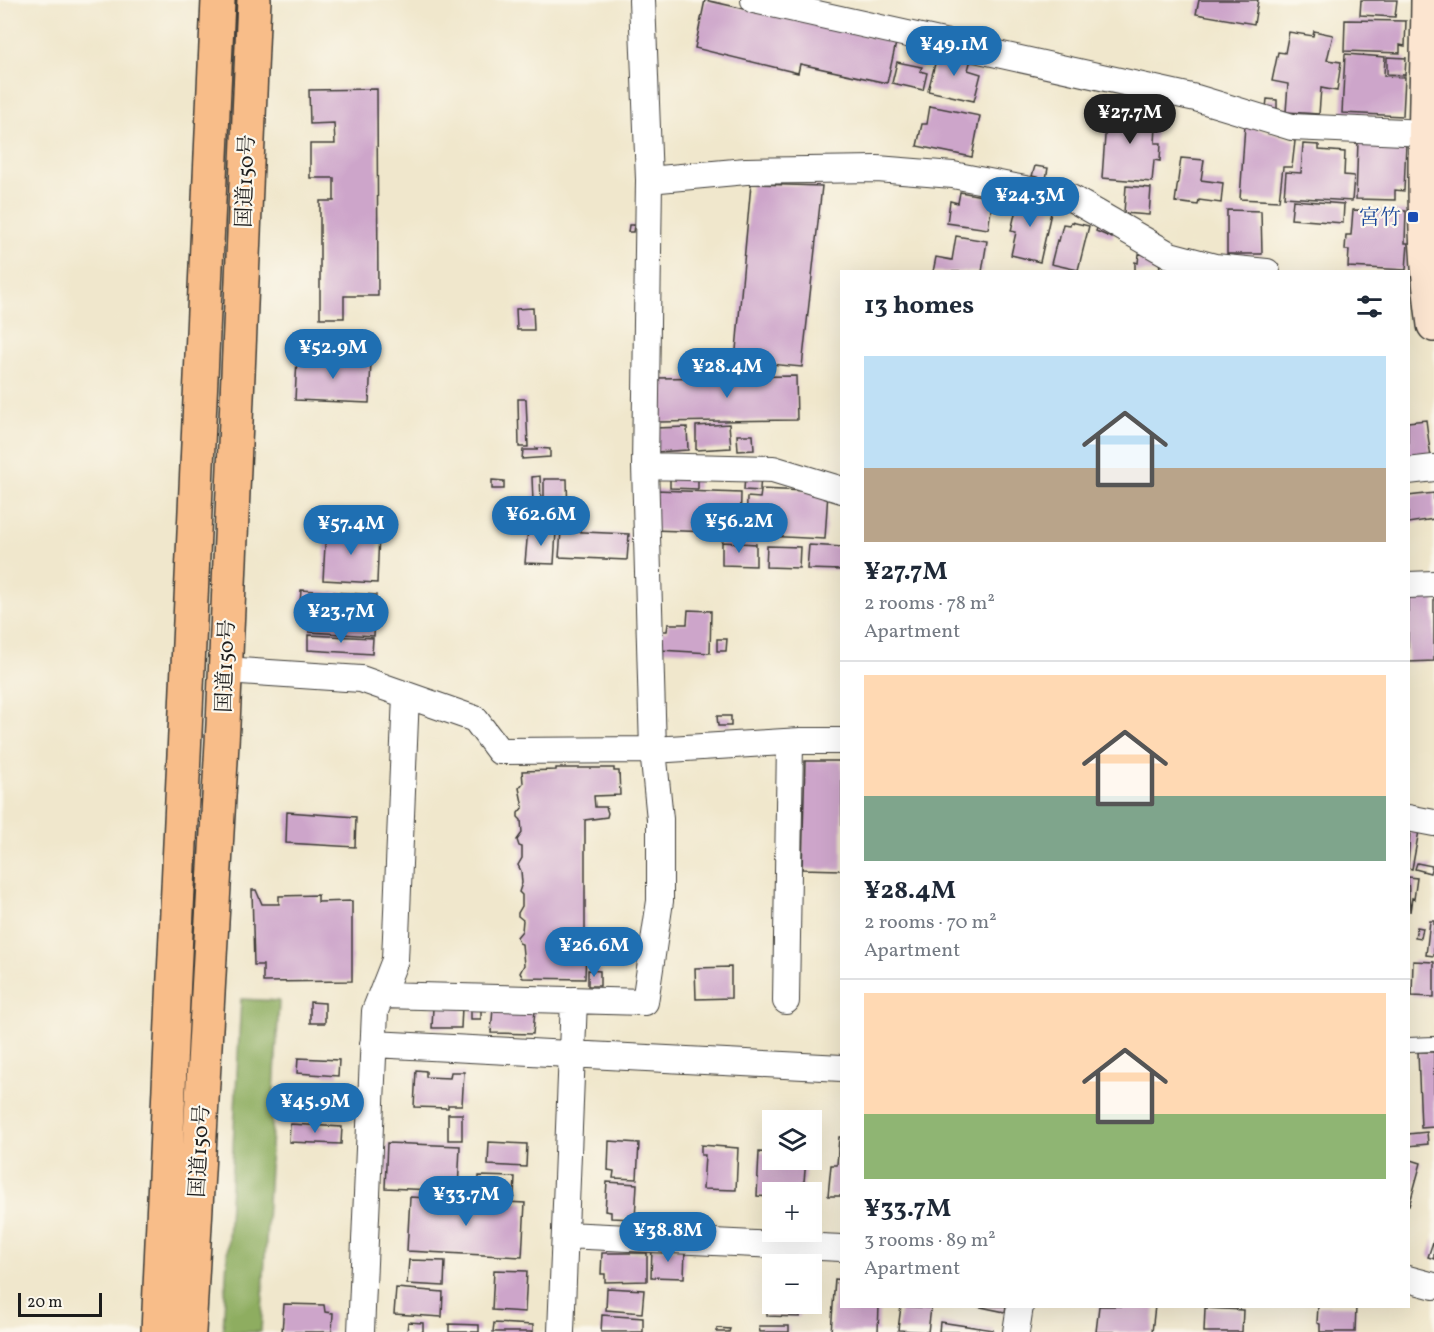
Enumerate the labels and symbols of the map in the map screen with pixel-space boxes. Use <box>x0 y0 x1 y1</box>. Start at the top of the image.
pin: ¥49.1M <box>905 26 1003 77</box>
pin: ¥27.7M <box>1081 94 1179 145</box>
street label: 国道150号 <box>230 134 263 228</box>
pin: ¥24.3M <box>981 177 1079 228</box>
place label: 宮竹 <box>1359 204 1401 233</box>
marker: 宮竹 <box>1406 210 1420 224</box>
pin: ¥52.9M <box>284 329 382 380</box>
pin: ¥28.4M <box>678 348 776 399</box>
pin: ¥62.6M <box>492 496 590 547</box>
pin: ¥56.2M <box>690 503 788 554</box>
pin: ¥57.4M <box>302 505 400 556</box>
pin: ¥23.7M <box>292 593 390 644</box>
street label: 国道150号 <box>210 619 243 713</box>
pin: ¥26.6M <box>545 927 643 978</box>
pin: ¥45.9M <box>266 1083 364 1134</box>
street label: 国道150号 <box>184 1104 217 1198</box>
pin: ¥33.7M <box>417 1176 515 1227</box>
pin: ¥38.8M <box>619 1212 717 1263</box>
scale bar <box>18 1290 102 1318</box>

